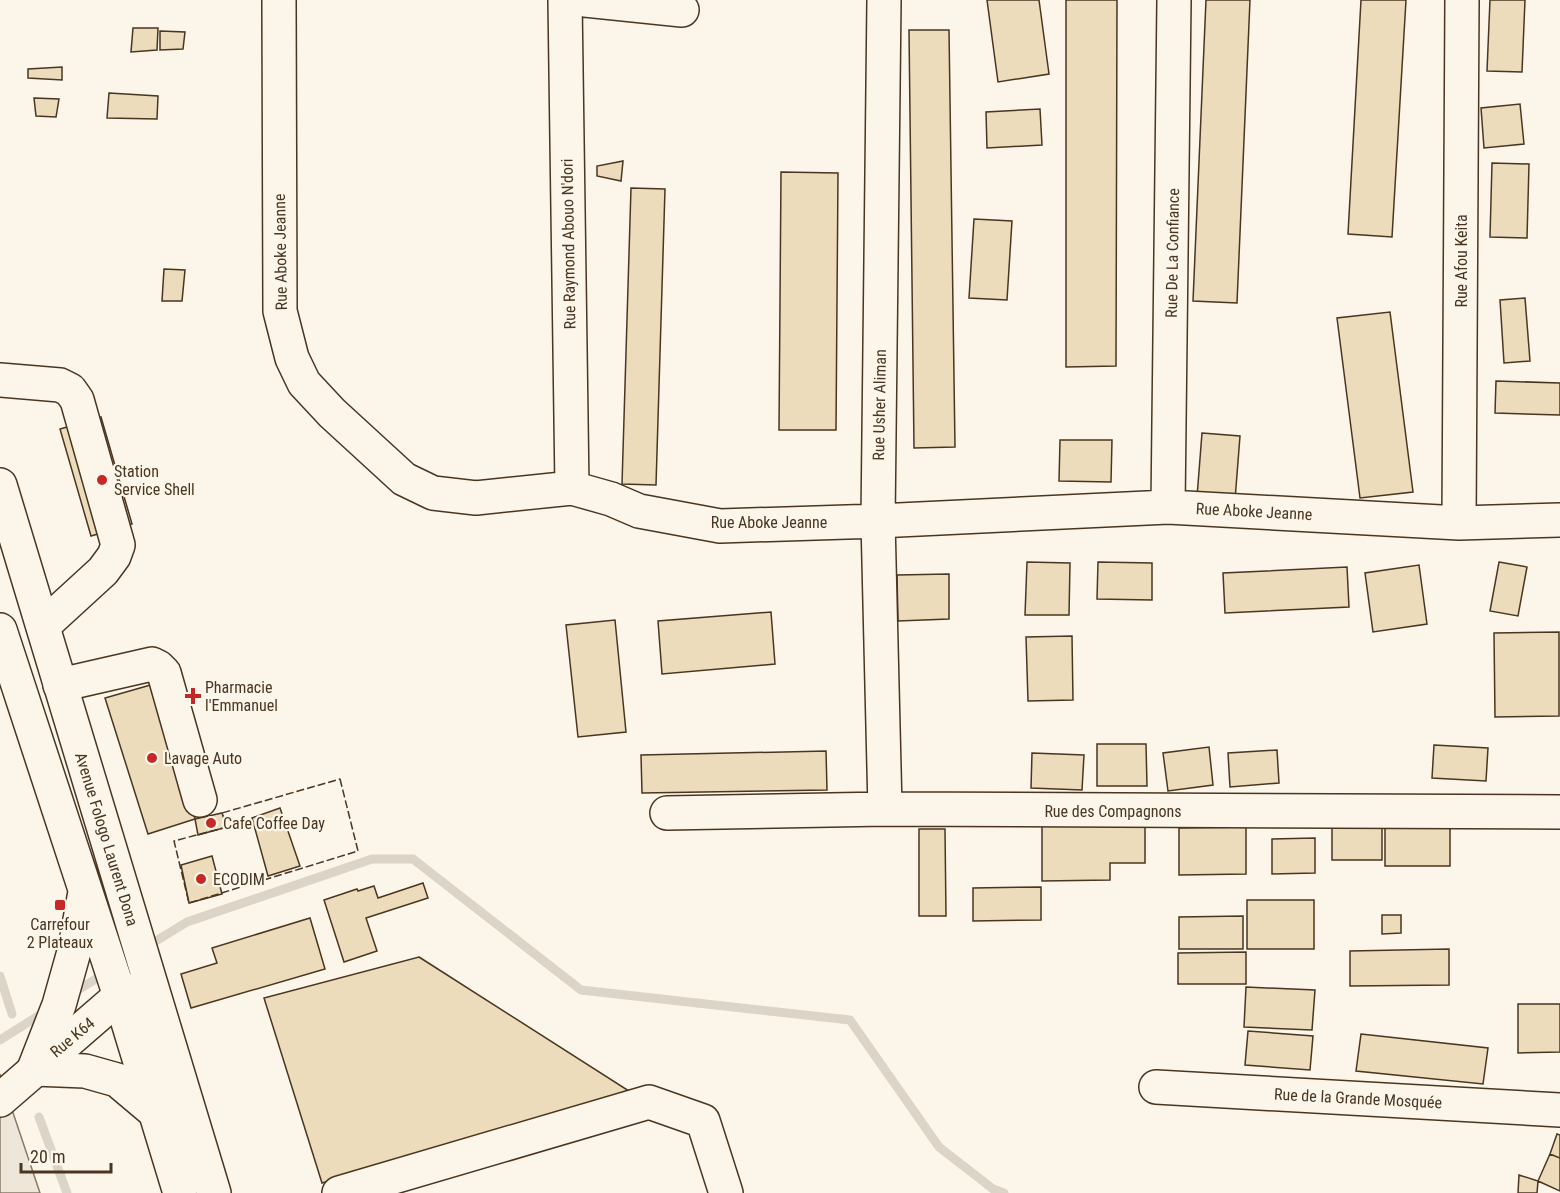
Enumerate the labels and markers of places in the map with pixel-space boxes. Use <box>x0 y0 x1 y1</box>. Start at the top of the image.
place label: Station Service Shell <box>114 462 195 499</box>
marker: Station Service Shell <box>95 473 109 487</box>
place label: Pharmacie l'Emmanuel <box>205 678 278 715</box>
marker: Pharmacie l'Emmanuel <box>186 689 200 703</box>
place label: Lavage Auto <box>164 749 242 768</box>
marker: Lavage Auto <box>145 751 159 765</box>
place label: Cafe Coffee Day <box>223 814 325 833</box>
marker: Cafe Coffee Day <box>204 816 218 830</box>
place label: ECODIM <box>213 870 265 889</box>
marker: ECODIM <box>194 872 208 886</box>
marker: Carrefour 2 Plateaux <box>53 898 67 912</box>
place label: Carrefour 2 Plateaux <box>27 915 93 952</box>

